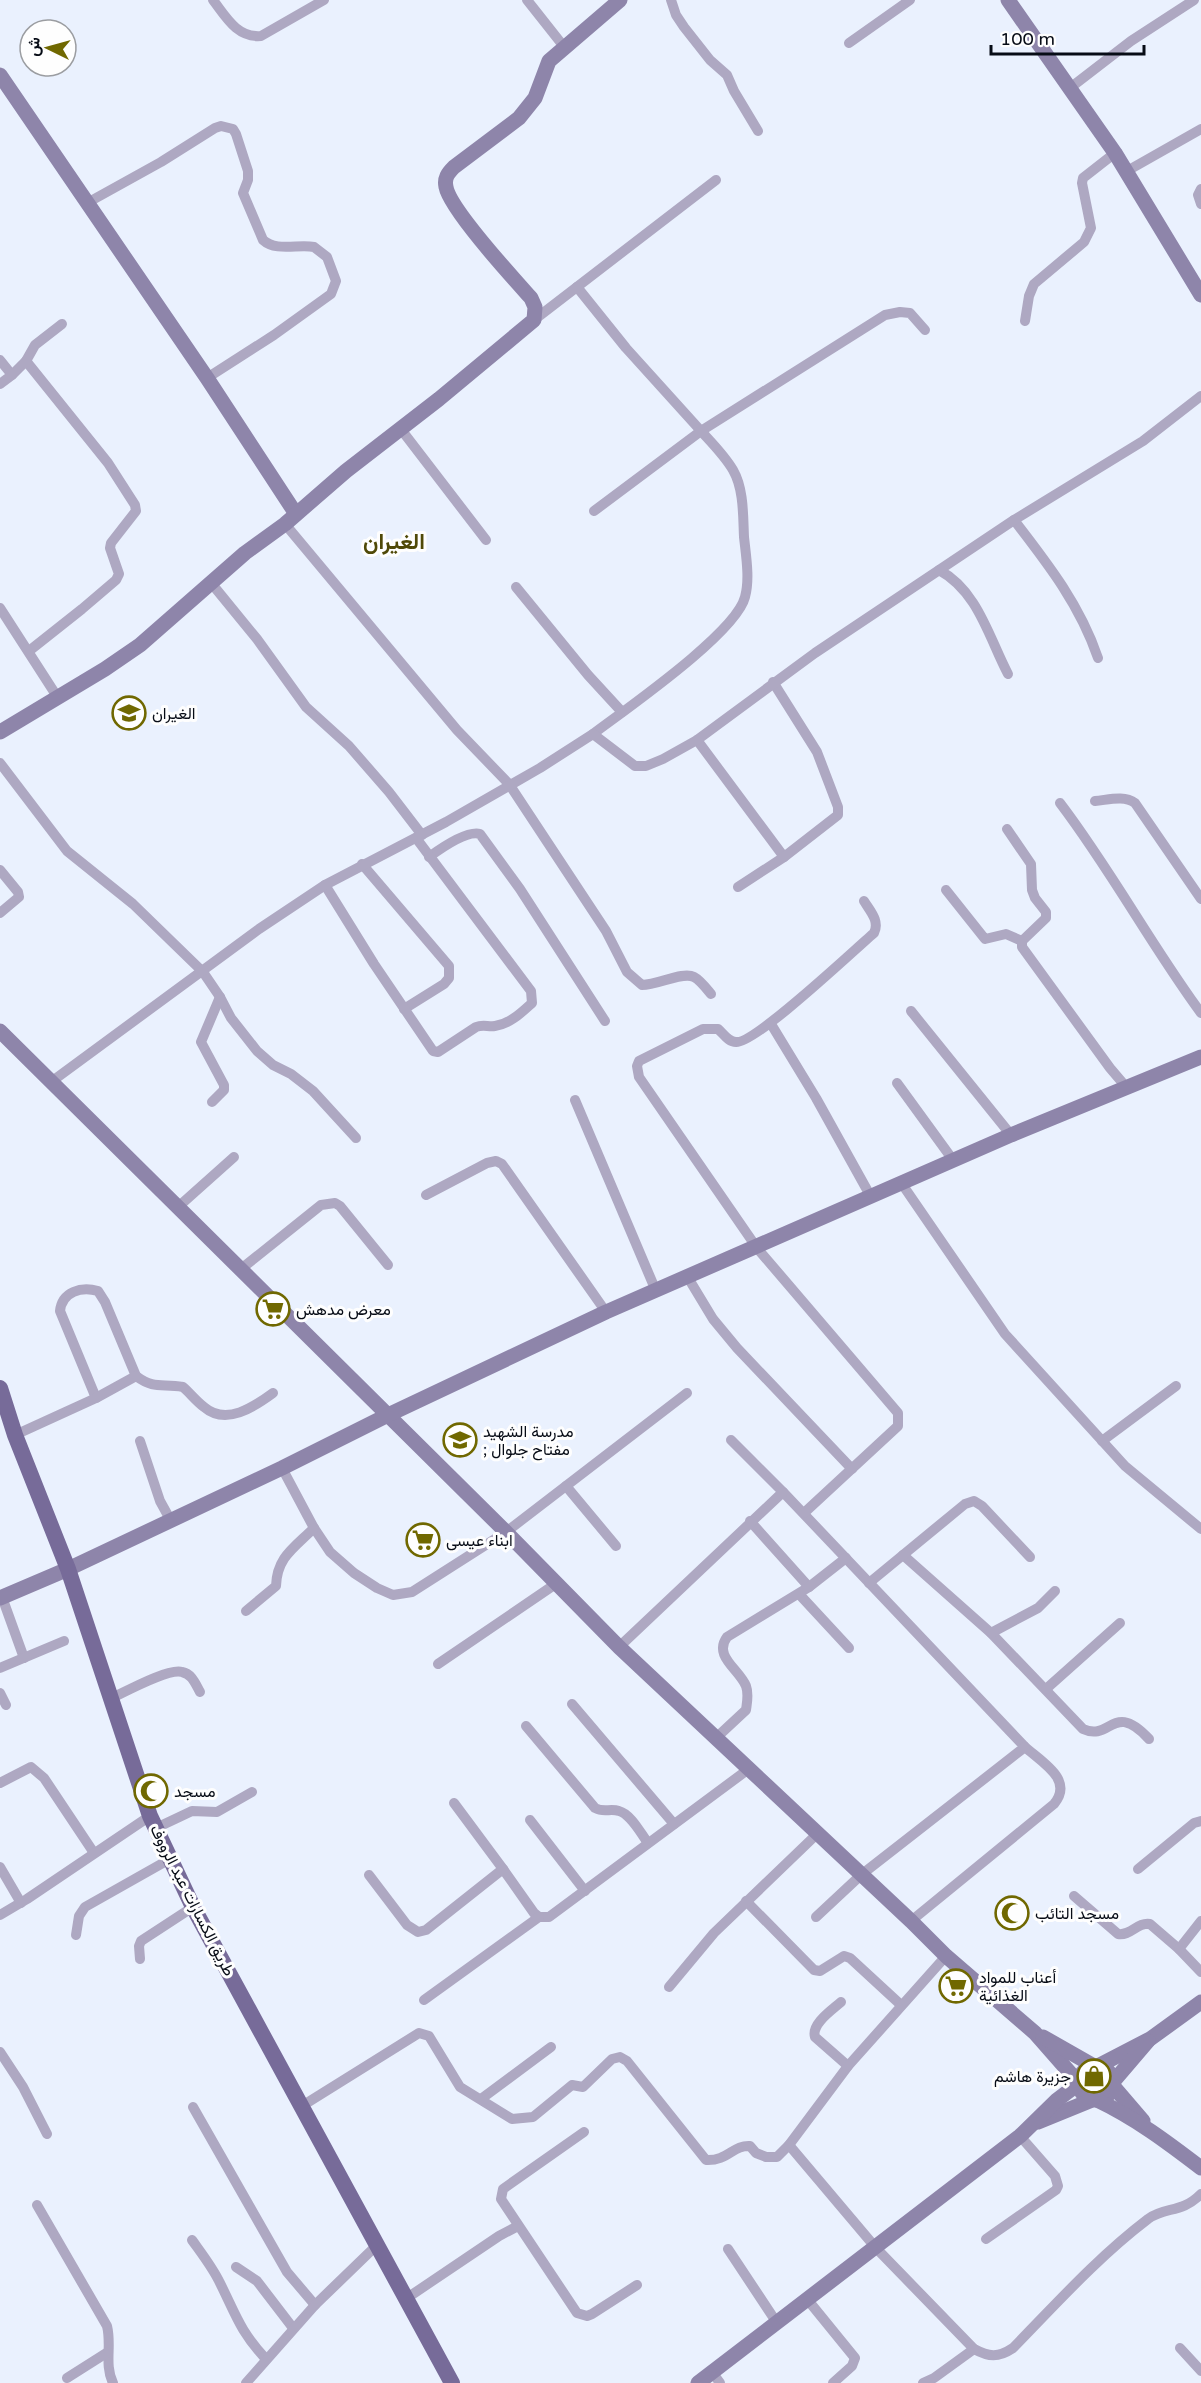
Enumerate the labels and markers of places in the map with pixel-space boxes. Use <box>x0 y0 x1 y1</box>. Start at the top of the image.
school or university icon: الغيران <box>111 695 147 731</box>
place label: الغيران <box>152 704 195 724</box>
supermarket icon: معرض مدهش <box>255 1291 291 1327</box>
place label: معرض مدهش <box>296 1300 391 1320</box>
school or university icon: مدرسة الشهيد ; مفتاح جلوال <box>442 1422 478 1458</box>
place label: مدرسة الشهيد ; مفتاح جلوال <box>483 1422 573 1461</box>
supermarket icon: ابناء عيسى <box>405 1522 441 1558</box>
place label: ابناء عيسى <box>446 1531 513 1551</box>
mosque icon: مسجد <box>133 1773 169 1809</box>
place label: مسجد <box>174 1782 215 1802</box>
mosque icon: مسجد التائب <box>994 1895 1030 1931</box>
place label: مسجد التائب <box>1035 1904 1119 1924</box>
supermarket icon: أعناب للمواد الغذائية <box>938 1968 974 2004</box>
place label: أعناب للمواد الغذائية <box>979 1968 1056 2006</box>
shop icon: جزيرة هاشم <box>1076 2058 1112 2094</box>
place label: جزيرة هاشم <box>994 2067 1071 2087</box>

